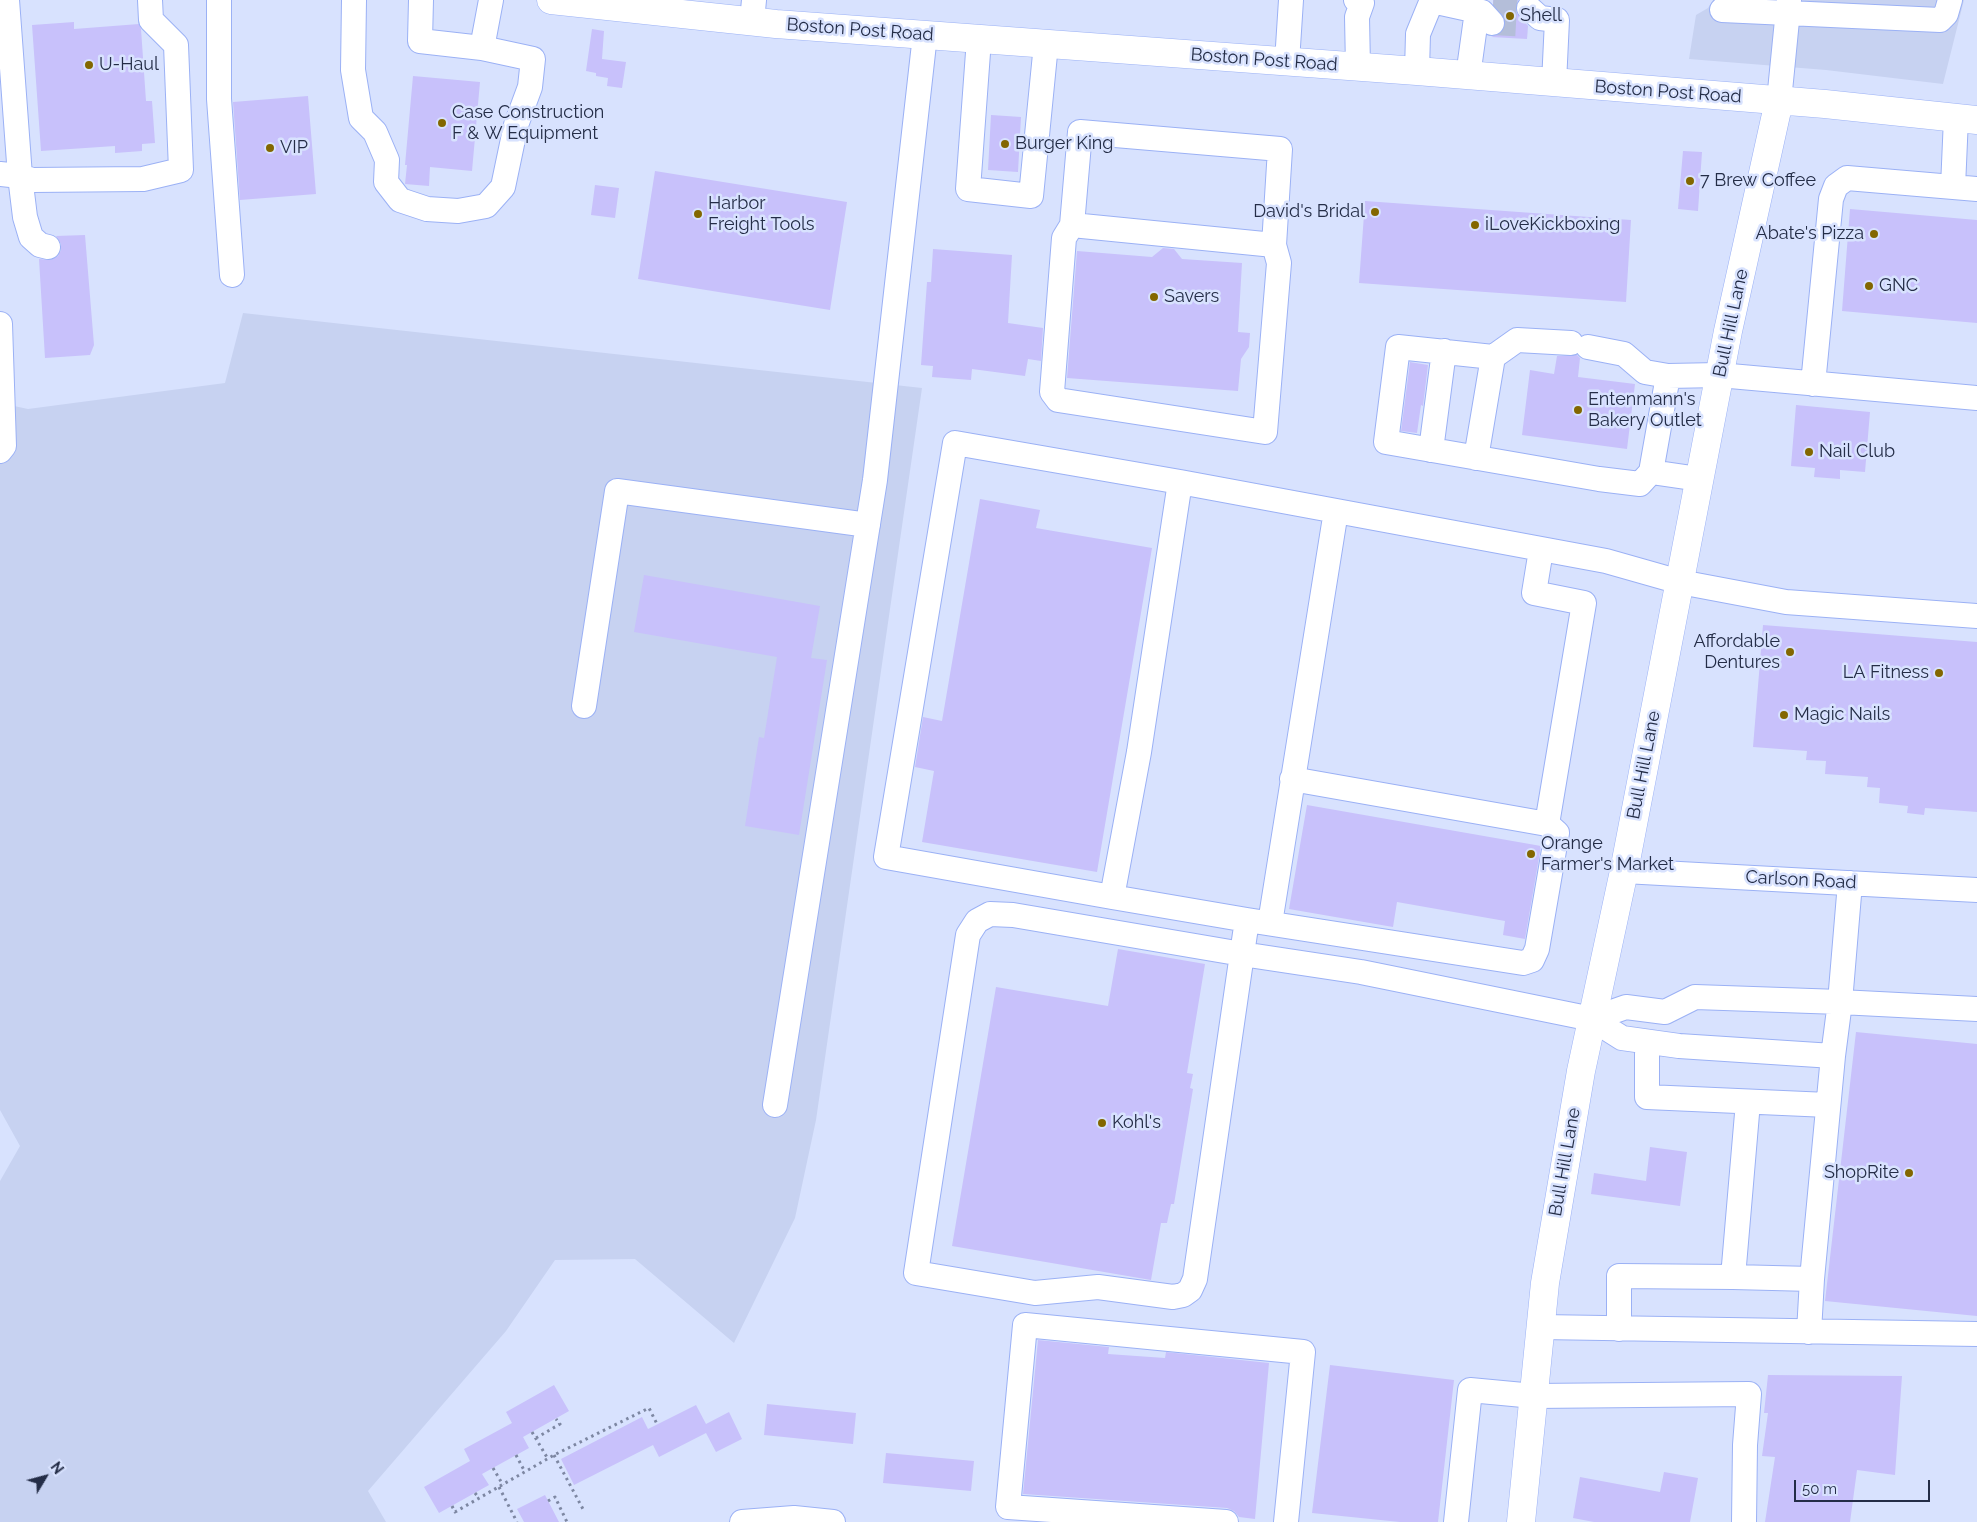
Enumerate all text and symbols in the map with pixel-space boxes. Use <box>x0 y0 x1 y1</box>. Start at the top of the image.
place label: Shell <box>1520 5 1562 27</box>
marker: Shell <box>1504 10 1516 22</box>
street label: Boston Post Road <box>786 14 934 46</box>
street label: Boston Post Road <box>1190 44 1338 76</box>
place label: U-Haul <box>99 54 159 76</box>
marker: U-Haul <box>83 59 95 71</box>
street label: Boston Post Road <box>1594 76 1742 108</box>
place label: Case Construction F & W Equipment <box>452 102 604 144</box>
marker: Case Construction F & W Equipment <box>436 117 448 129</box>
place label: Burger King <box>1015 133 1113 155</box>
place label: VIP <box>280 137 308 159</box>
marker: Burger King <box>999 138 1011 150</box>
marker: VIP <box>264 142 276 154</box>
place label: 7 Brew Coffee <box>1700 170 1816 192</box>
marker: 7 Brew Coffee <box>1684 175 1696 187</box>
place label: Harbor Freight Tools <box>708 193 815 235</box>
place label: David's Bridal <box>1253 201 1365 223</box>
marker: David's Bridal <box>1369 206 1381 218</box>
marker: Harbor Freight Tools <box>692 208 704 220</box>
place label: iLoveKickboxing <box>1485 214 1620 236</box>
marker: iLoveKickboxing <box>1469 219 1481 231</box>
place label: Abate's Pizza <box>1755 223 1864 245</box>
marker: Abate's Pizza <box>1868 228 1880 240</box>
street label: Bull Hill Lane <box>1709 267 1753 379</box>
place label: GNC <box>1879 275 1918 297</box>
marker: GNC <box>1863 280 1875 292</box>
place label: Savers <box>1164 286 1219 308</box>
marker: Savers <box>1148 291 1160 303</box>
place label: Entenmann's Bakery Outlet <box>1588 389 1702 432</box>
marker: Entenmann's Bakery Outlet <box>1572 404 1584 416</box>
place label: Nail Club <box>1819 441 1895 463</box>
marker: Nail Club <box>1803 446 1815 458</box>
place label: Affordable Dentures <box>1694 631 1780 674</box>
marker: Affordable Dentures <box>1784 646 1796 658</box>
place label: LA Fitness <box>1843 662 1929 684</box>
marker: LA Fitness <box>1933 667 1945 679</box>
place label: Magic Nails <box>1794 704 1890 726</box>
street label: Bull Hill Lane <box>1623 709 1665 821</box>
marker: Magic Nails <box>1778 709 1790 721</box>
place label: Orange Farmer's Market <box>1541 833 1674 876</box>
marker: Orange Farmer's Market <box>1525 848 1537 860</box>
street label: Carlson Road <box>1745 866 1857 894</box>
street label: Bull Hill Lane <box>1545 1106 1585 1218</box>
place label: Kohl's <box>1112 1112 1161 1134</box>
marker: Kohl's <box>1096 1117 1108 1129</box>
place label: ShopRite <box>1824 1162 1899 1184</box>
marker: ShopRite <box>1903 1167 1915 1179</box>
north arrow <box>20 1452 70 1502</box>
text: N <box>47 1459 67 1477</box>
scale bar <box>1797 1470 1933 1502</box>
text: 50 m <box>1802 1480 1837 1498</box>

